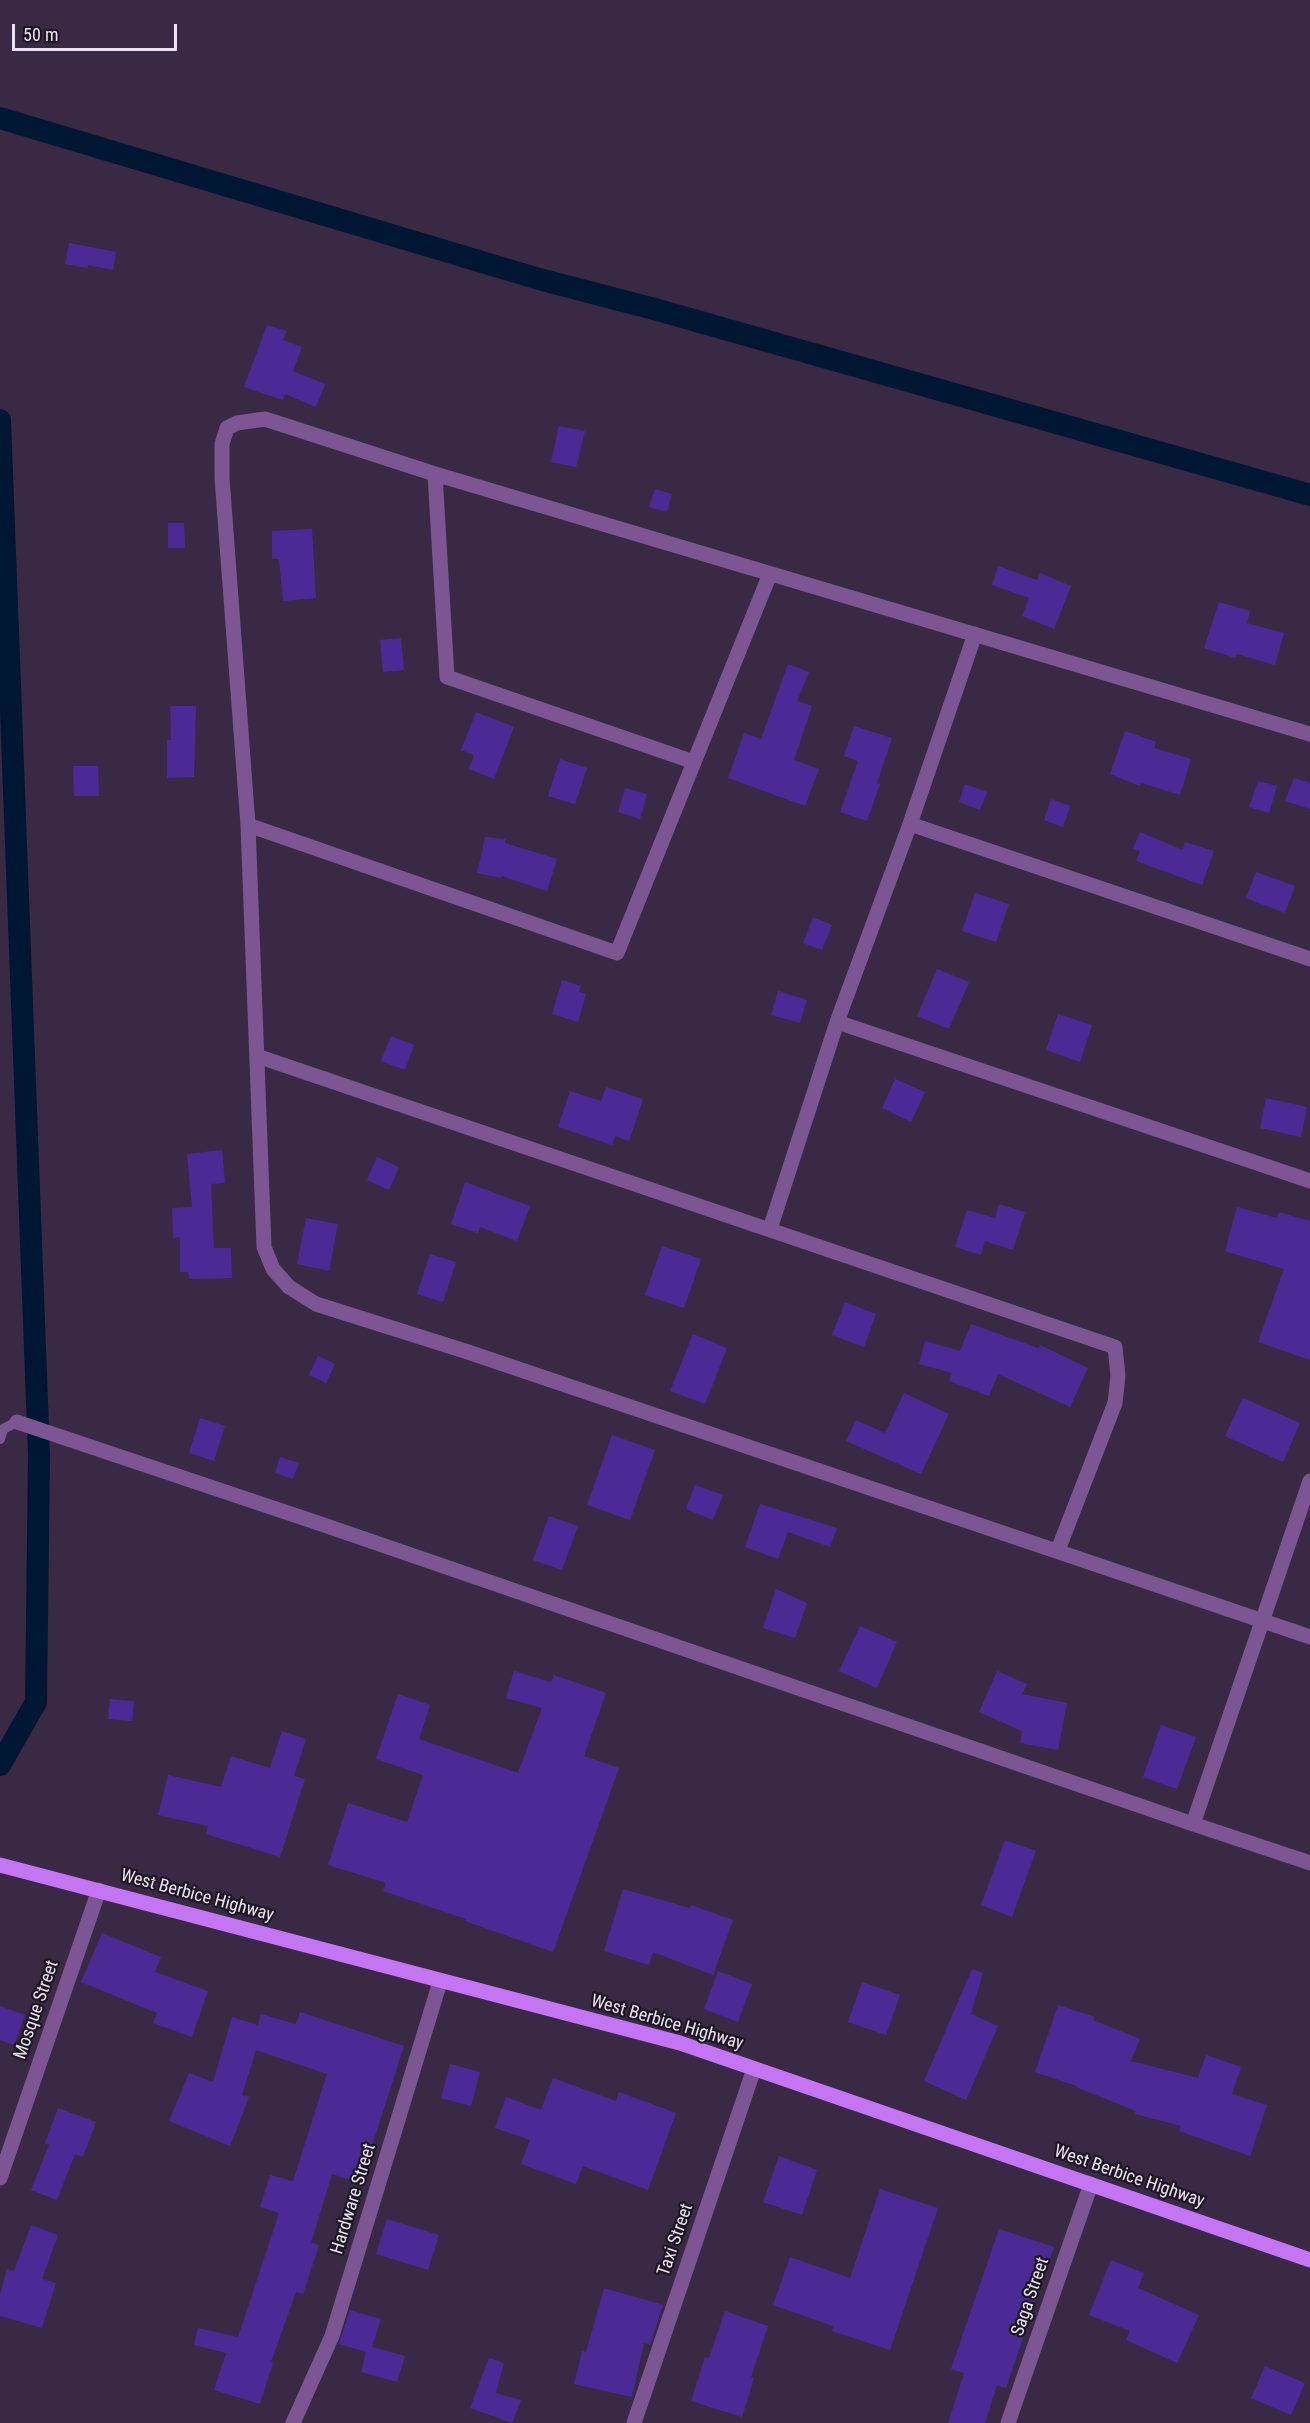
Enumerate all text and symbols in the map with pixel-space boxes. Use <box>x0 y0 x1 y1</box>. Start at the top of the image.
scale bar <box>15 12 180 50</box>
text: 50 m <box>23 24 58 45</box>
street label: West Berbice Highway <box>118 1865 276 1927</box>
street label: Mosque Street <box>10 1958 64 2062</box>
street label: West Berbice Highway <box>588 1991 746 2055</box>
street label: Hardware Street <box>327 2141 381 2257</box>
street label: West Berbice Highway <box>1051 2141 1207 2213</box>
street label: Taxi Street <box>654 2201 698 2279</box>
street label: Saga Street <box>1007 2255 1055 2339</box>

